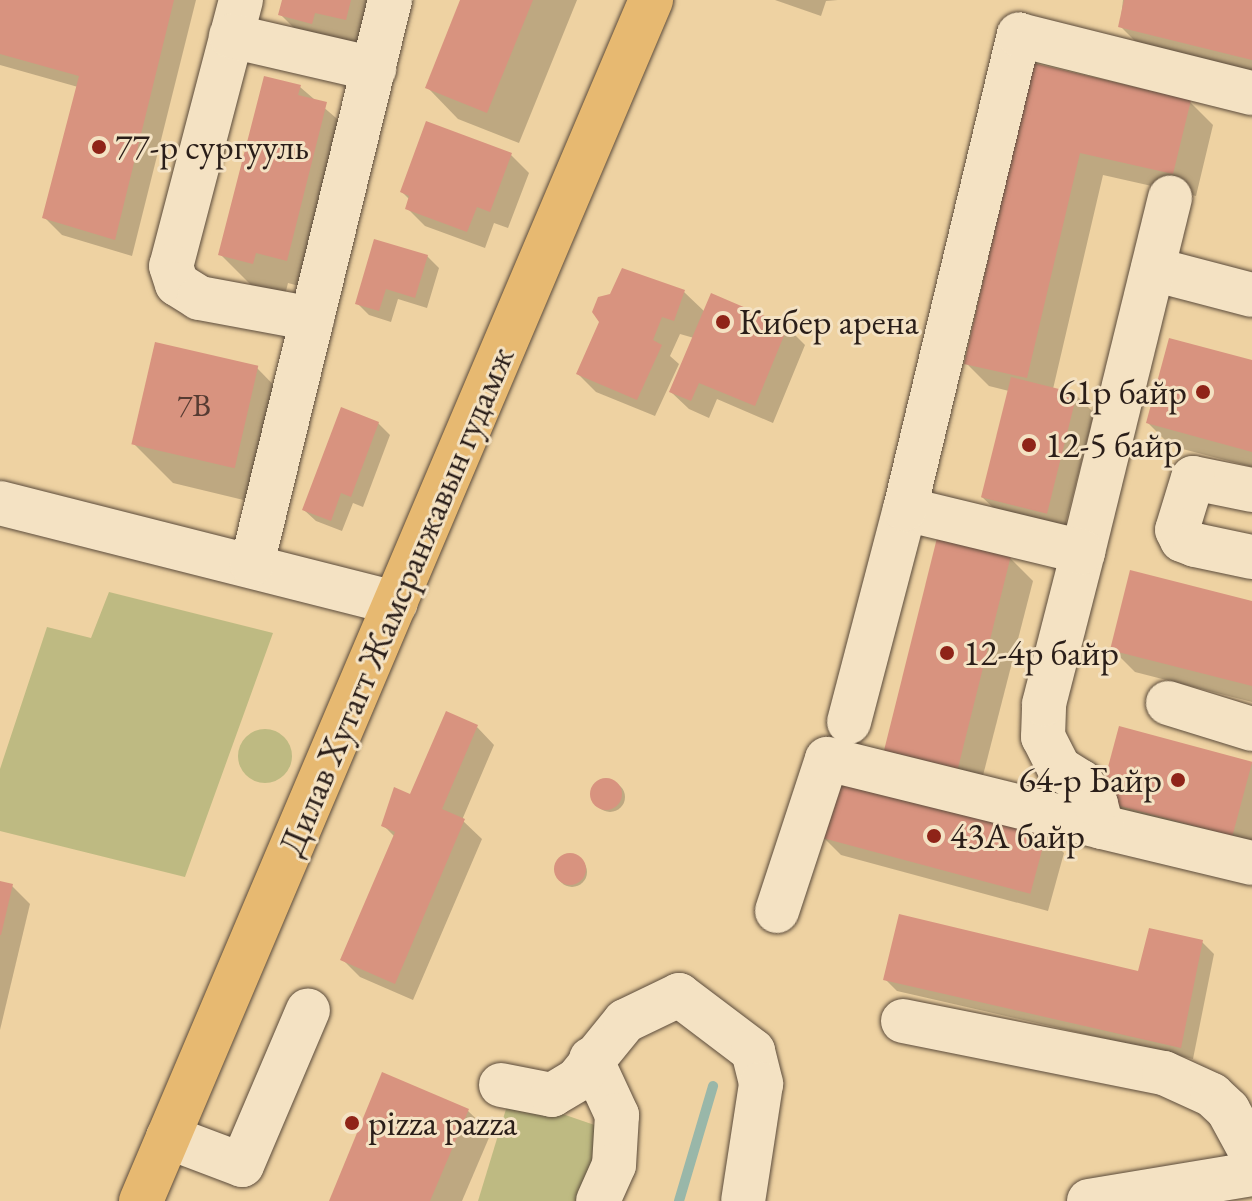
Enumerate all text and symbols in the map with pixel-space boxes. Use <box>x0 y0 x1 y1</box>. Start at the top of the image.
place label: 77-р сургууль <box>115 125 309 169</box>
marker: 77-р сургууль <box>90 138 108 156</box>
place label: Кибер арена <box>739 300 919 344</box>
marker: Кибер арена <box>714 313 732 331</box>
street label: Дилав Хутагт Жамсранжавын гудамж <box>269 340 523 862</box>
place label: 61р байр <box>1058 370 1187 414</box>
marker: 61р байр <box>1194 383 1212 401</box>
house number: 7В <box>177 386 211 424</box>
place label: 12-5 байр <box>1045 423 1182 467</box>
marker: 12-5 байр <box>1020 436 1038 454</box>
place label: 12-4р байр <box>963 631 1119 675</box>
marker: 12-4р байр <box>938 644 956 662</box>
place label: 64-р Байр <box>1019 758 1162 802</box>
marker: 64-р Байр <box>1169 771 1187 789</box>
place label: 43А байр <box>950 814 1085 858</box>
marker: 43А байр <box>925 827 943 845</box>
place label: pizza pazza <box>368 1101 517 1145</box>
marker: pizza pazza <box>343 1114 361 1132</box>

